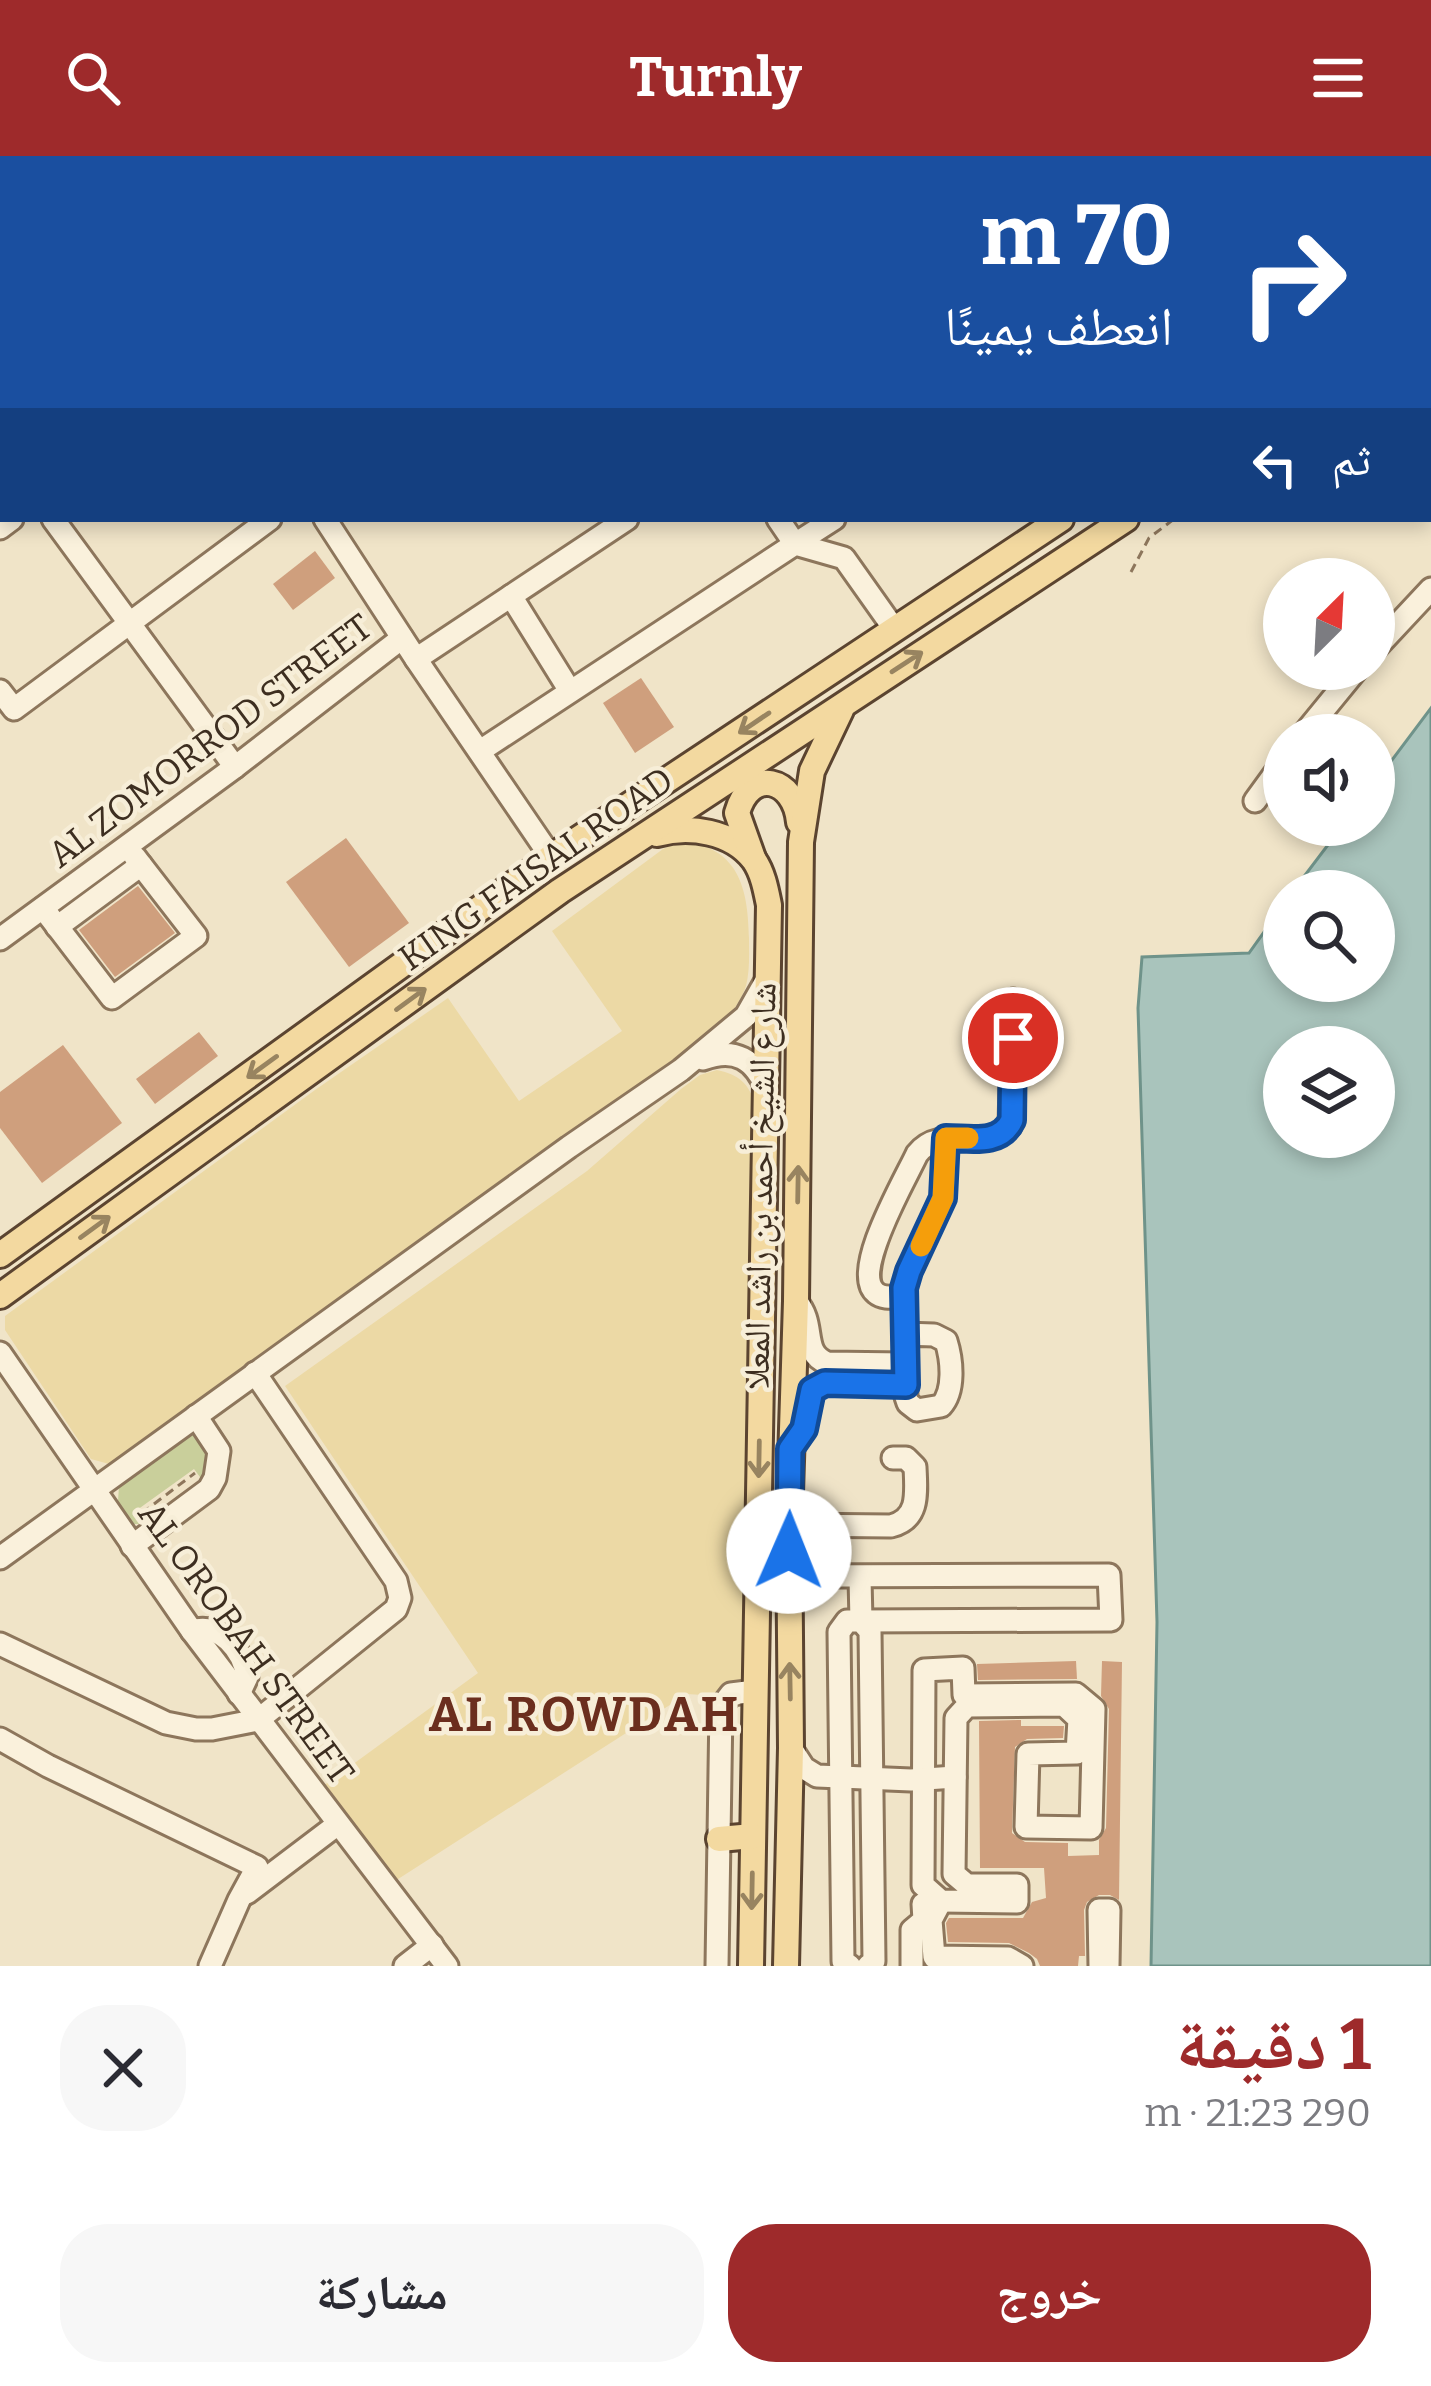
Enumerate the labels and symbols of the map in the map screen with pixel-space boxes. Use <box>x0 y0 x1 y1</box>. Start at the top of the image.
north arrow <box>1263 558 1395 690</box>
street label: AL ZOMORROD STREET <box>40 605 380 877</box>
one-way arrow <box>890 650 924 675</box>
one-way arrow <box>737 710 771 735</box>
street label: KING FAISAL ROAD <box>390 758 682 980</box>
street label: شارع الشيخ أحمد بن راشد المعلا <box>734 982 786 1390</box>
one-way arrow <box>394 987 427 1012</box>
pin <box>962 987 1064 1089</box>
one-way arrow <box>246 1053 279 1079</box>
one-way arrow <box>786 1165 809 1204</box>
one-way arrow <box>78 1215 111 1241</box>
one-way arrow <box>747 1439 770 1478</box>
position arrow <box>726 1488 852 1614</box>
street label: AL OROBAH STREET <box>129 1493 363 1793</box>
one-way arrow <box>779 1662 801 1701</box>
district label: AL ROWDAH <box>429 1686 741 1744</box>
one-way arrow <box>740 1871 763 1910</box>

